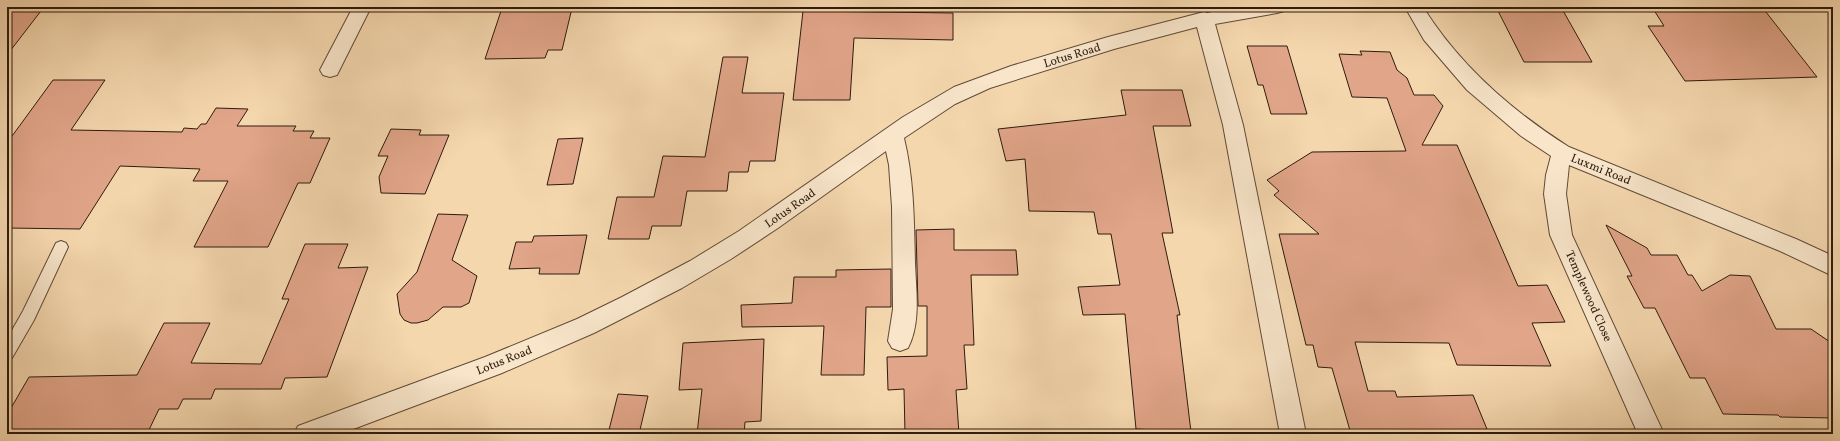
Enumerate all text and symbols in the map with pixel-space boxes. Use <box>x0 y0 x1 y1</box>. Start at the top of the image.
street label: Lotus Road <box>1042 40 1103 72</box>
street label: Luxmi Road <box>1568 151 1633 189</box>
street label: Lotus Road <box>762 185 819 232</box>
street label: Templewood Close <box>1561 248 1615 345</box>
street label: Lotus Road <box>474 342 535 379</box>

